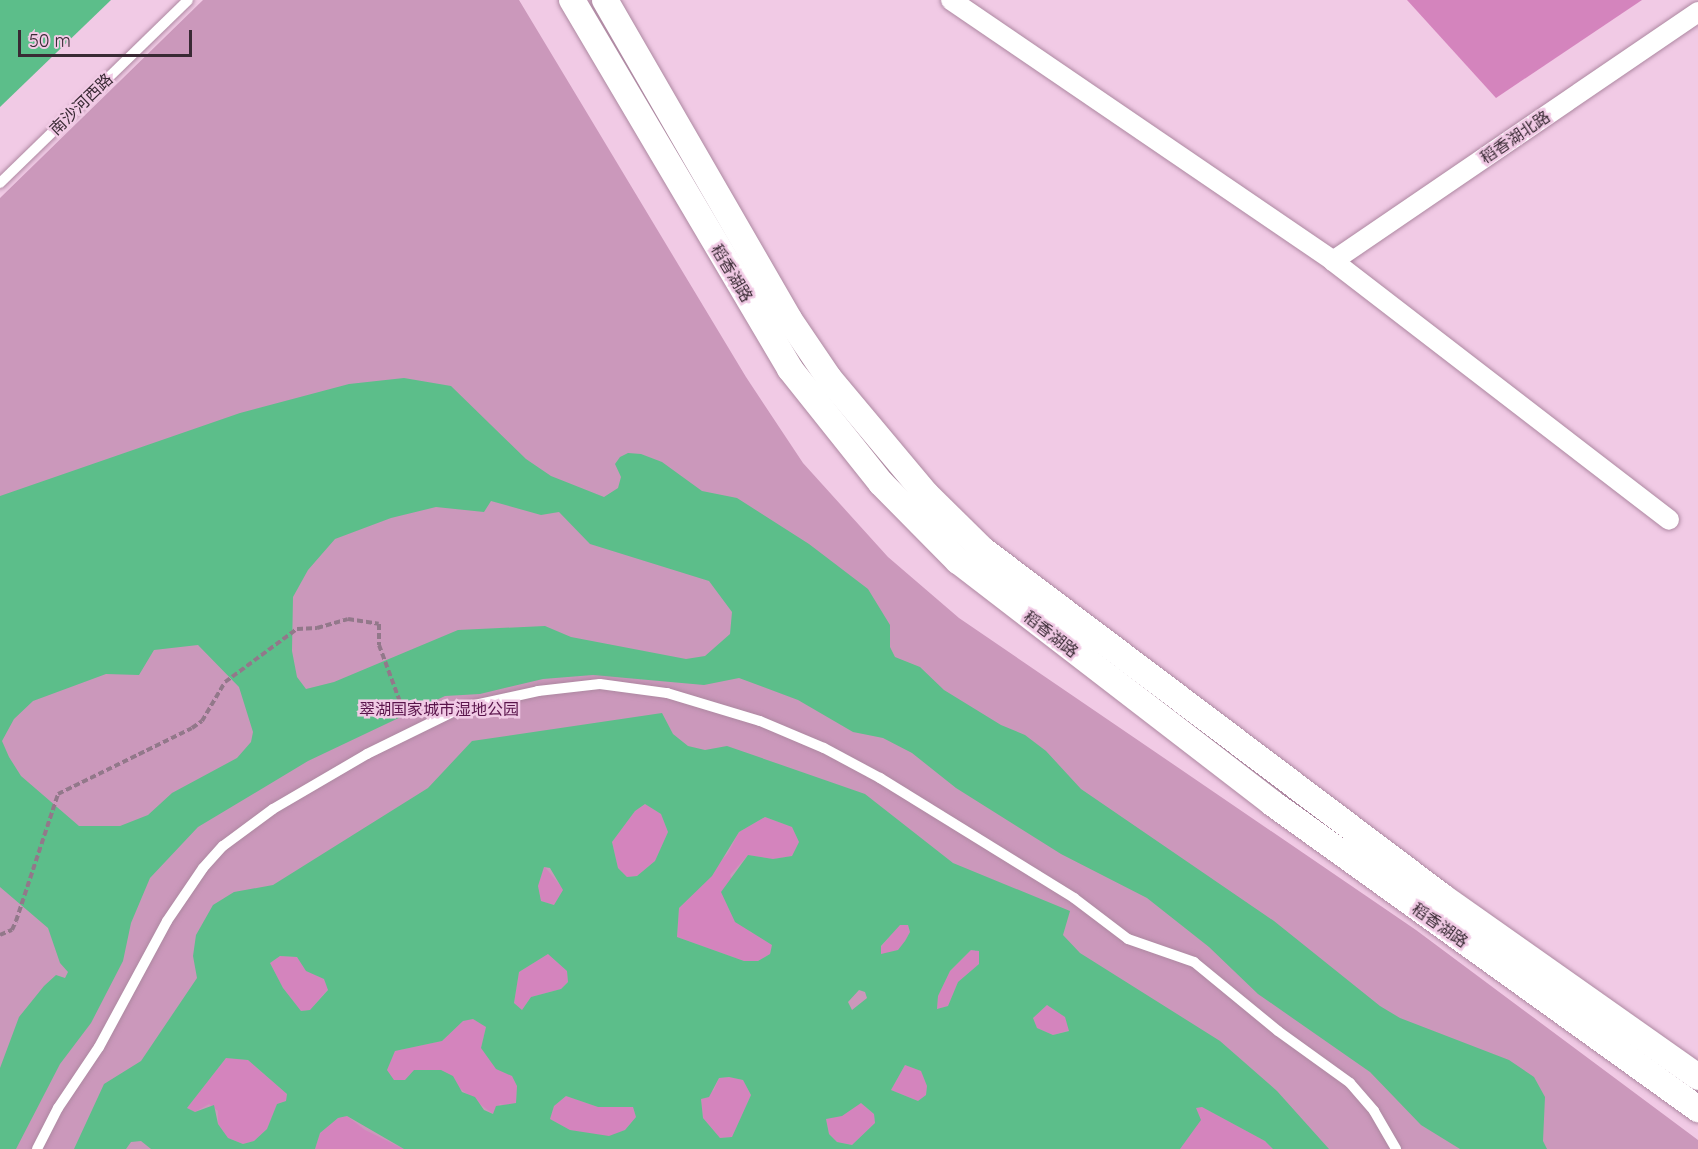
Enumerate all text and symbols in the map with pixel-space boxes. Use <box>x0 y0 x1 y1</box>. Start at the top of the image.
scale bar <box>21 18 195 56</box>
text: 50 m <box>29 29 71 52</box>
street label: 南沙河西路 <box>46 69 116 139</box>
street label: 稻香湖北路 <box>1476 107 1554 167</box>
street label: 稻香湖路 <box>707 241 757 305</box>
street label: 稻香湖路 <box>1020 607 1082 661</box>
park label: 翠湖国家城市湿地公园 <box>359 699 519 719</box>
street label: 稻香湖路 <box>1408 899 1472 951</box>

